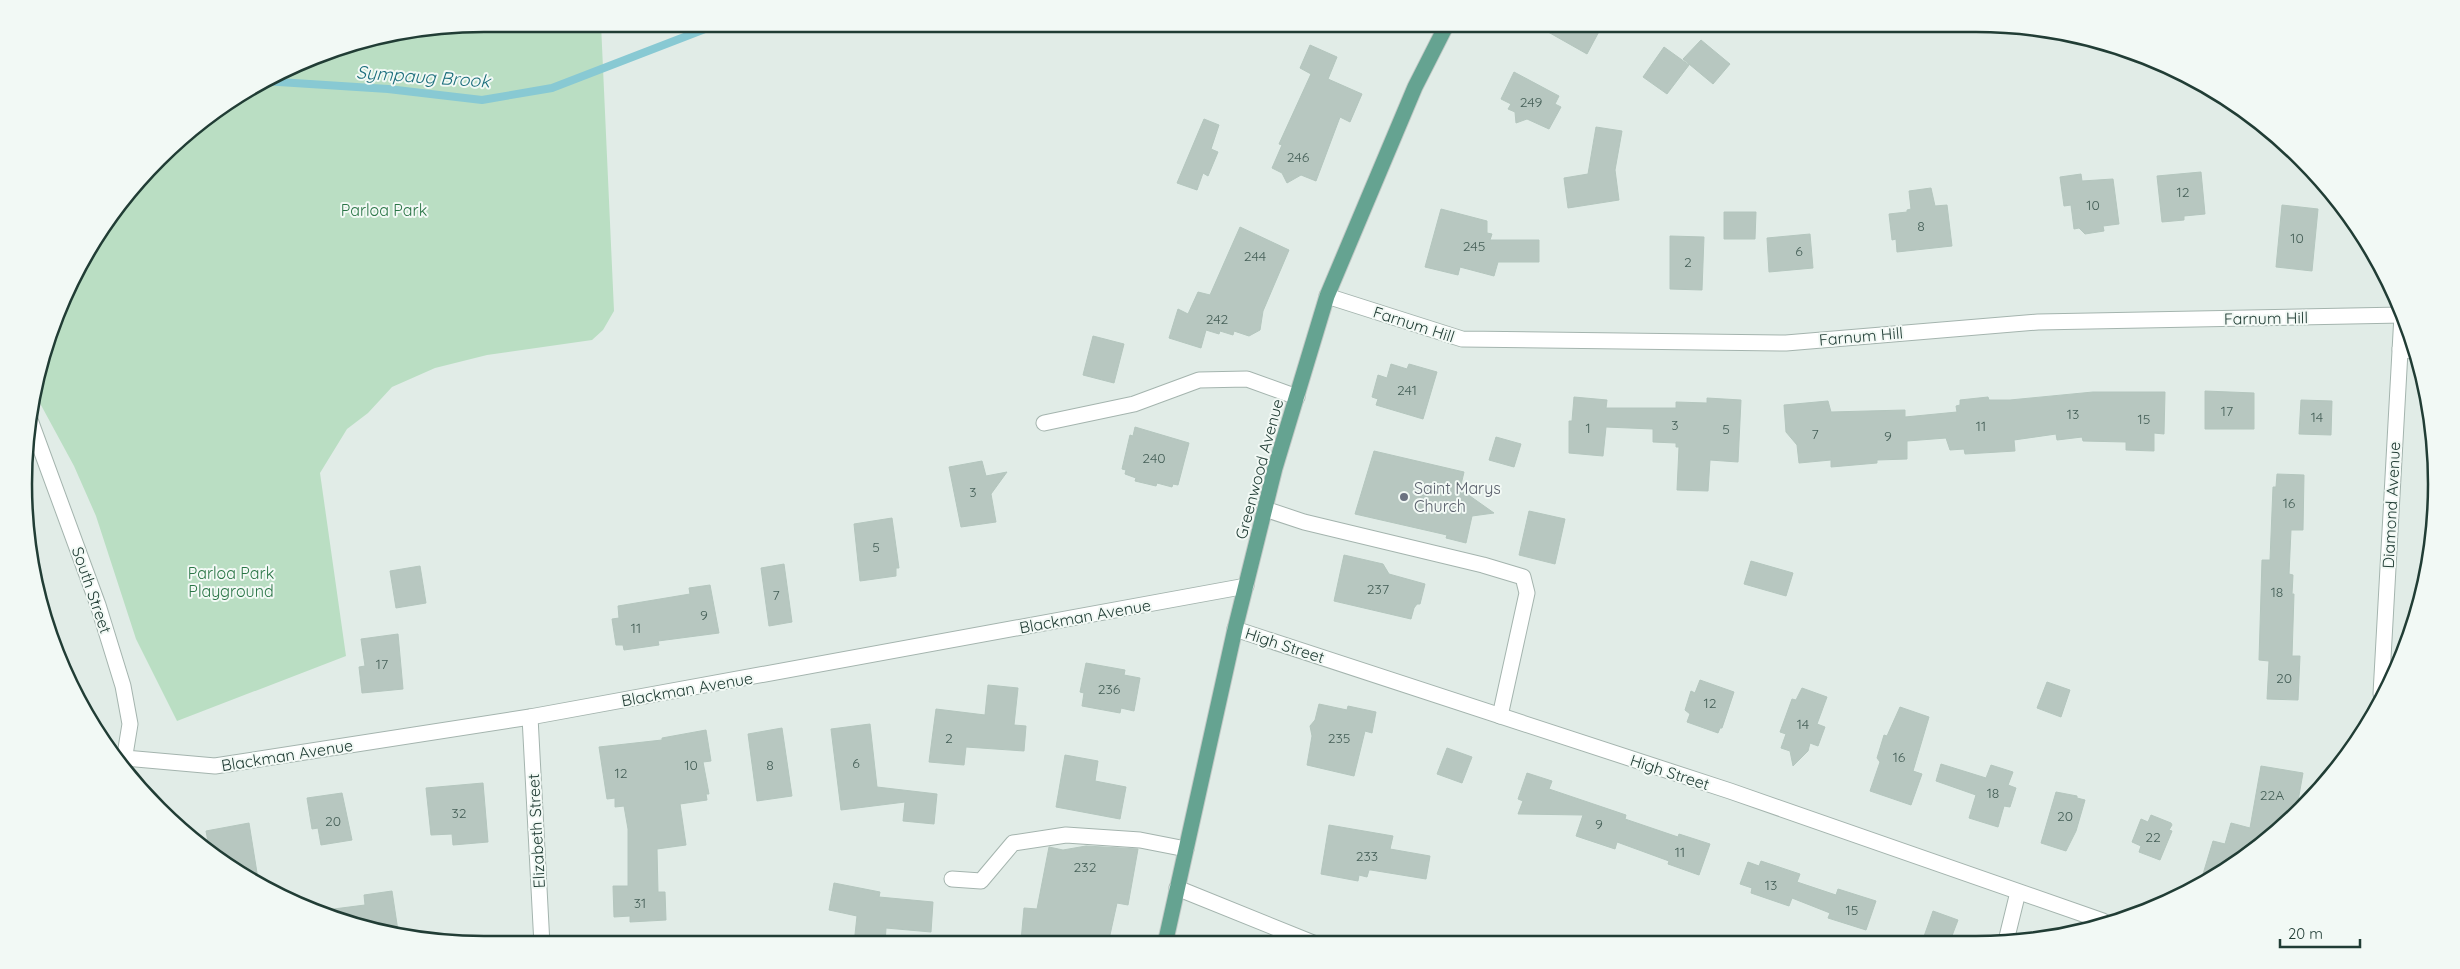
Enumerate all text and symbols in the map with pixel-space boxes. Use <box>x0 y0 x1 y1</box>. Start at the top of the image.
water label: Sympaug Brook <box>355 60 492 93</box>
house number: 249 <box>1520 93 1542 111</box>
house number: 246 <box>1287 148 1310 166</box>
house number: 12 <box>2177 183 2190 201</box>
house number: 10 <box>2086 196 2100 214</box>
park label: Parloa Park <box>341 200 427 220</box>
house number: 8 <box>1917 217 1925 235</box>
house number: 10 <box>2290 229 2304 247</box>
house number: 245 <box>1463 237 1485 255</box>
house number: 6 <box>1795 242 1803 260</box>
house number: 244 <box>1244 247 1266 265</box>
house number: 2 <box>1684 253 1692 271</box>
street label: Farnum Hill <box>1371 301 1457 347</box>
street label: Farnum Hill <box>2224 307 2308 329</box>
house number: 242 <box>1206 310 1229 328</box>
street label: Farnum Hill <box>1818 322 1904 350</box>
house number: 241 <box>1397 381 1417 399</box>
street label: Greenwood Avenue <box>1231 397 1287 541</box>
house number: 17 <box>2221 402 2233 420</box>
house number: 13 <box>2067 405 2079 423</box>
house number: 14 <box>2311 408 2323 426</box>
house number: 15 <box>2138 410 2150 428</box>
house number: 3 <box>1671 416 1679 434</box>
house number: 11 <box>1976 417 1986 435</box>
house number: 1 <box>1585 419 1591 437</box>
house number: 5 <box>1722 420 1730 438</box>
house number: 7 <box>1811 425 1819 443</box>
house number: 9 <box>1884 427 1892 445</box>
street label: Diamond Avenue <box>2378 441 2404 569</box>
house number: 240 <box>1142 449 1166 467</box>
place label: Saint Marys Church <box>1414 478 1501 516</box>
house number: 3 <box>969 483 977 501</box>
marker: Saint Marys Church <box>1398 491 1410 503</box>
house number: 16 <box>2283 494 2296 512</box>
house number: 5 <box>872 538 880 556</box>
street label: South Street <box>68 544 116 636</box>
park label: Parloa Park Playground <box>188 563 274 601</box>
house number: 237 <box>1367 580 1389 598</box>
house number: 18 <box>2271 583 2283 601</box>
house number: 7 <box>772 586 780 604</box>
street label: Blackman Avenue <box>1018 595 1152 637</box>
house number: 9 <box>700 606 708 624</box>
house number: 11 <box>631 619 641 637</box>
street label: High Street <box>1243 623 1327 667</box>
house number: 17 <box>376 655 388 673</box>
street label: Blackman Avenue <box>620 668 754 710</box>
house number: 20 <box>2276 669 2292 687</box>
house number: 236 <box>1098 680 1121 698</box>
house number: 12 <box>1704 694 1717 712</box>
house number: 14 <box>1797 715 1809 733</box>
house number: 2 <box>945 729 953 747</box>
house number: 235 <box>1328 729 1350 747</box>
street label: Blackman Avenue <box>220 735 354 775</box>
house number: 16 <box>1893 748 1906 766</box>
street label: High Street <box>1628 750 1712 794</box>
house number: 6 <box>852 754 860 772</box>
house number: 10 <box>684 756 698 774</box>
house number: 8 <box>766 756 774 774</box>
house number: 12 <box>615 764 628 782</box>
street label: Elizabeth Street <box>523 773 549 889</box>
house number: 18 <box>1987 784 1999 802</box>
house number: 22A <box>2260 786 2284 804</box>
house number: 32 <box>451 804 467 822</box>
house number: 20 <box>2057 807 2073 825</box>
house number: 20 <box>325 812 341 830</box>
house number: 9 <box>1595 815 1603 833</box>
house number: 22 <box>2145 828 2161 846</box>
house number: 11 <box>1675 843 1685 861</box>
house number: 233 <box>1356 847 1378 865</box>
house number: 232 <box>1074 858 1097 876</box>
house number: 13 <box>1765 876 1777 894</box>
house number: 31 <box>634 894 646 912</box>
house number: 15 <box>1846 901 1858 919</box>
scale bar <box>2280 916 2360 948</box>
text: 20 m <box>2288 924 2323 943</box>

